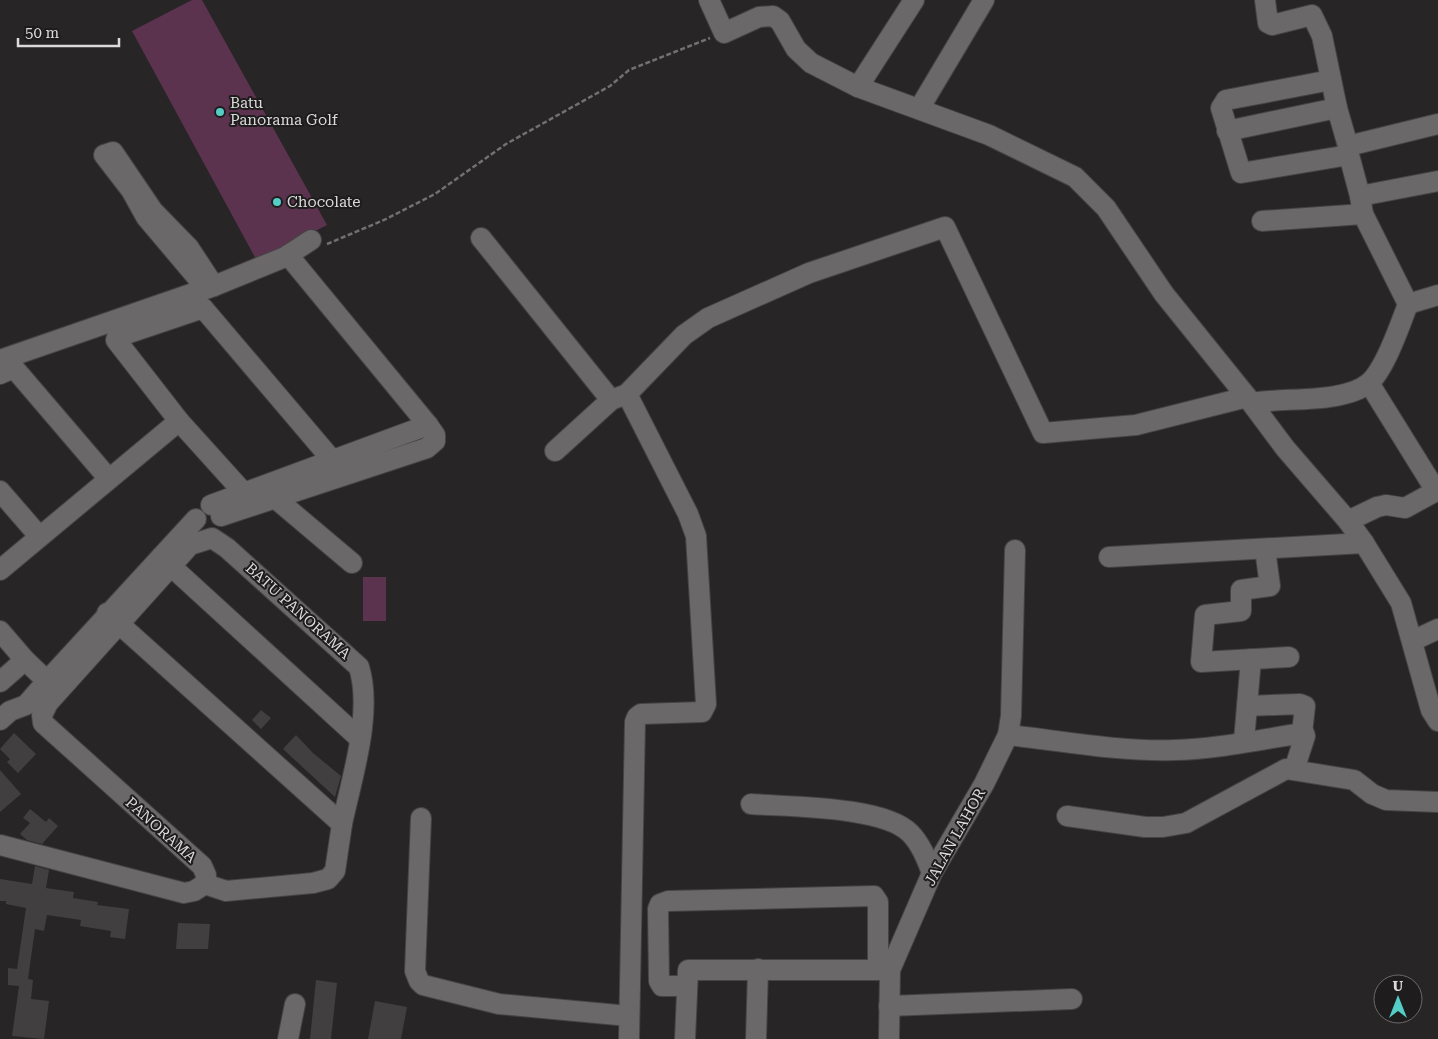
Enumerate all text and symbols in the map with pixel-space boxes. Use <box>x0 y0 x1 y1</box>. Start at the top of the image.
scale bar <box>18 15 119 47</box>
text: 50 m <box>25 24 60 42</box>
place label: Batu Panorama Golf <box>230 94 339 129</box>
marker: Batu Panorama Golf <box>214 106 226 118</box>
place label: Chocolate <box>287 193 361 211</box>
marker: Chocolate <box>271 196 283 208</box>
street label: BATU PANORAMA <box>242 559 355 663</box>
street label: JALAN LAHOR <box>921 785 990 889</box>
street label: PANORAMA <box>122 793 201 867</box>
north arrow <box>1373 974 1423 1024</box>
text: U <box>1393 978 1404 994</box>

